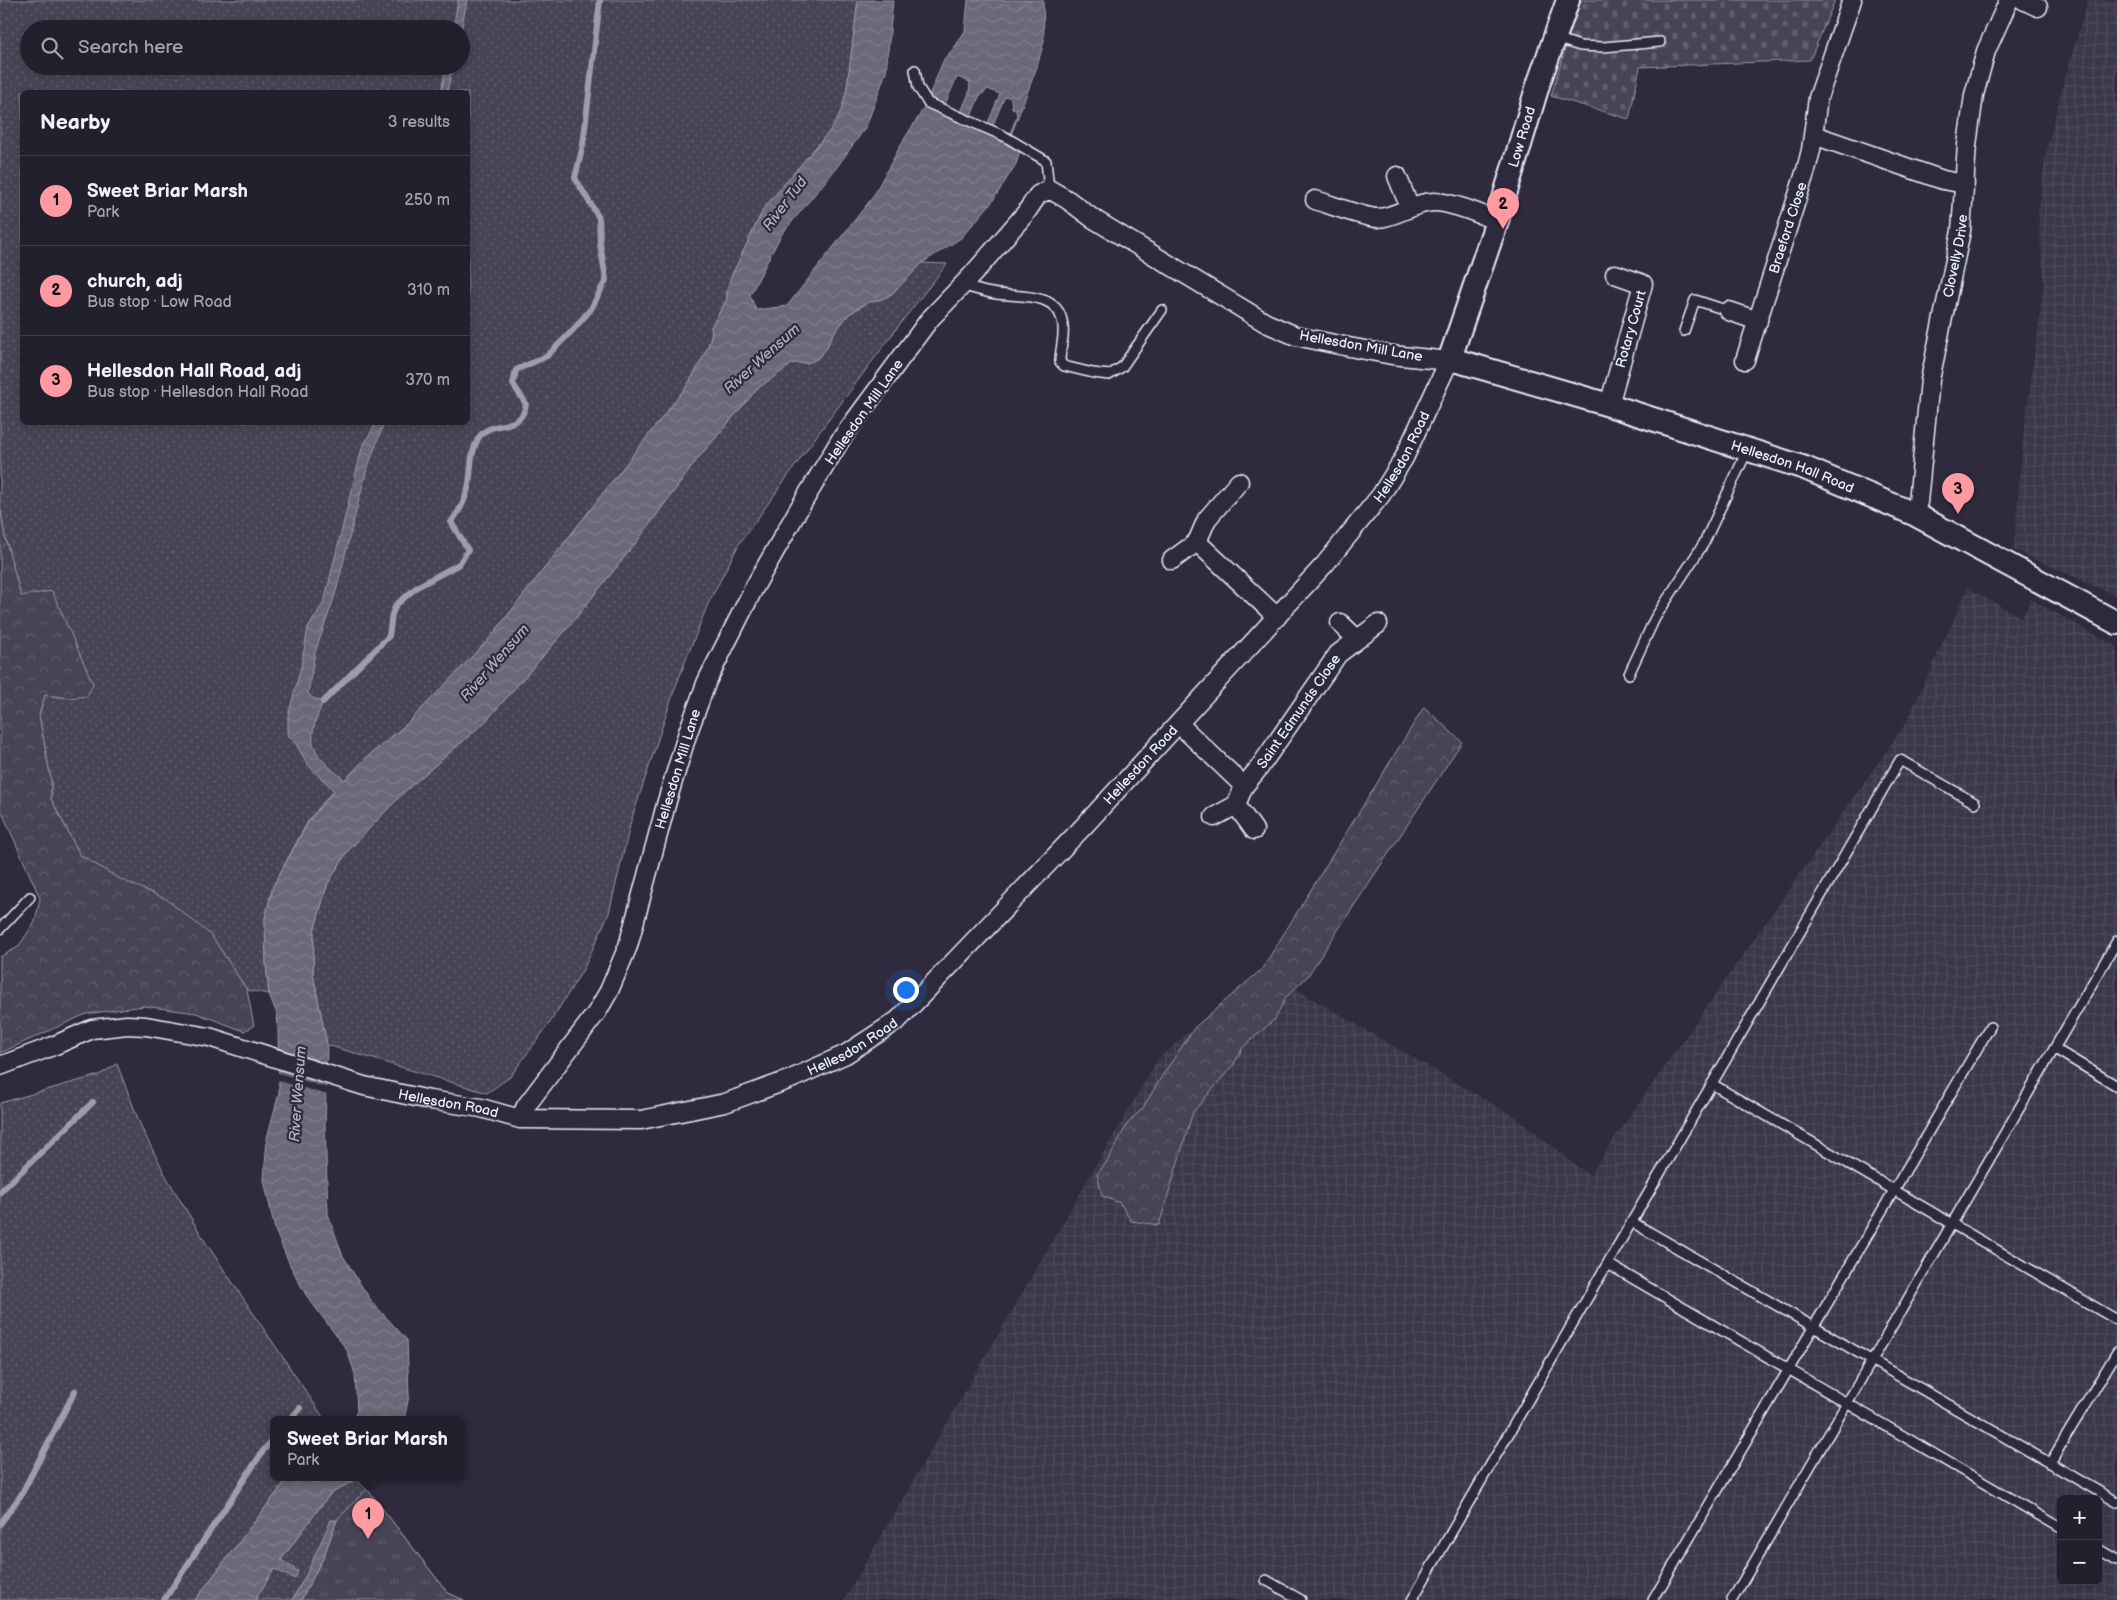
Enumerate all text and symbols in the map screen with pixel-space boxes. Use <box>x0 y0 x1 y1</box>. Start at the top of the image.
search box <box>20 20 470 75</box>
icon: search <box>38 34 66 62</box>
text: Search here <box>78 36 183 59</box>
street label: Low Road <box>1505 105 1539 169</box>
text: Nearby <box>40 110 110 135</box>
text: 3 results <box>388 113 450 132</box>
water label: River Tud <box>759 173 812 235</box>
text: Sweet Briar Marsh <box>87 180 248 203</box>
street label: Braeford Close <box>1765 180 1810 276</box>
pin: 2 <box>1487 188 1519 229</box>
text: 1 <box>53 191 59 210</box>
text: 250 m <box>404 191 450 210</box>
text: Park <box>87 203 119 222</box>
street label: Clovelly Drive <box>1939 214 1971 299</box>
text: church, adj <box>87 270 183 293</box>
text: 2 <box>51 281 61 300</box>
text: 310 m <box>407 281 450 300</box>
street label: Rotary Court <box>1611 288 1650 370</box>
text: Bus stop · Low Road <box>87 293 232 312</box>
water label: River Wensum <box>720 320 804 398</box>
street label: Hellesdon Mill Lane <box>1298 327 1424 365</box>
street label: Hellesdon Mill Lane <box>821 356 907 468</box>
text: Hellesdon Hall Road, adj <box>87 360 301 383</box>
text: 3 <box>51 371 61 390</box>
text: 370 m <box>405 371 450 390</box>
text: Bus stop · Hellesdon Hall Road <box>87 383 308 402</box>
street label: Hellesdon Road <box>1370 409 1433 506</box>
street label: Hellesdon Hall Road <box>1729 436 1857 496</box>
pin: 3 <box>1942 473 1974 514</box>
water label: River Wensum <box>456 620 534 706</box>
street label: Saint Edmunds Close <box>1253 651 1344 772</box>
street label: Hellesdon Mill Lane <box>652 707 704 831</box>
street label: Hellesdon Road <box>1100 722 1181 808</box>
your location <box>893 977 919 1003</box>
street label: Hellesdon Road <box>805 1014 901 1079</box>
water label: River Wensum <box>285 1045 311 1143</box>
street label: Hellesdon Road <box>397 1085 500 1121</box>
popup <box>270 1416 465 1481</box>
text: Sweet Briar Marsh <box>287 1428 448 1451</box>
text: Park <box>287 1451 319 1470</box>
map controls <box>2057 1495 2102 1585</box>
button: + <box>2057 1495 2102 1540</box>
pin: 1 <box>352 1498 384 1539</box>
button: − <box>2057 1540 2102 1585</box>

